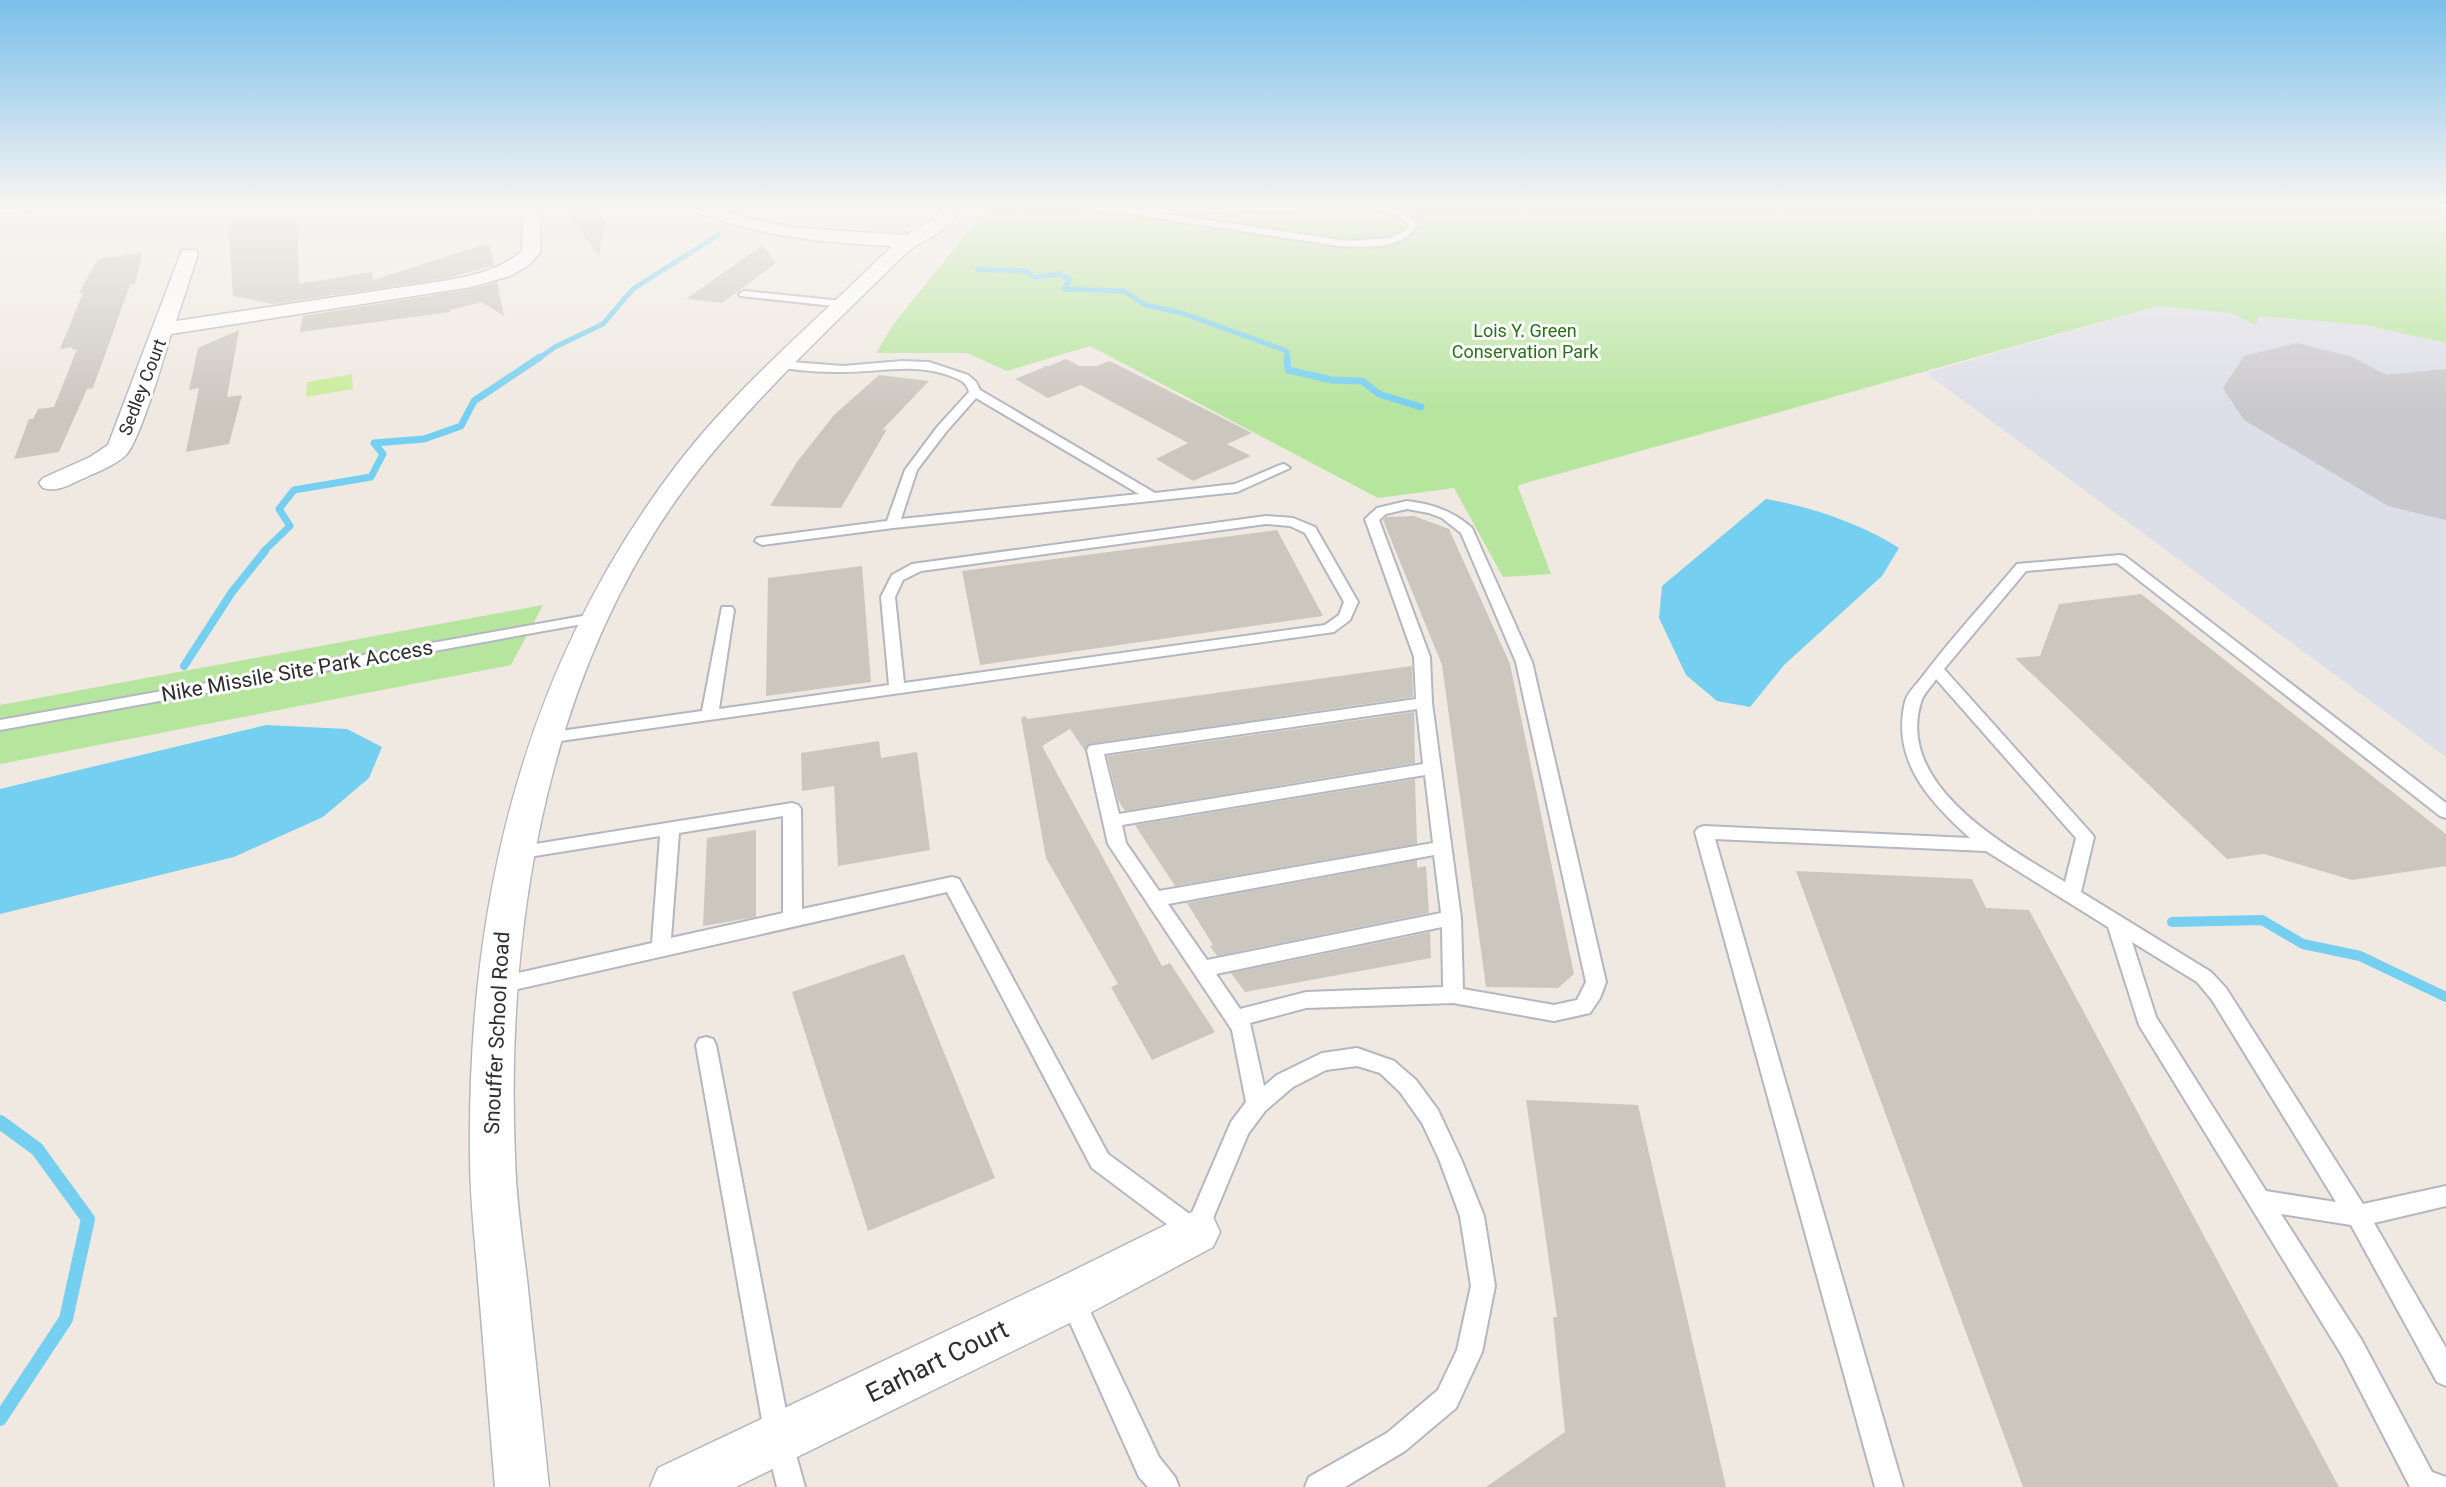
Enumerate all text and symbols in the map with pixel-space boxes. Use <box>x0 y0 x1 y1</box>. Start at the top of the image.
park label: Lois Y. Green Conservation Park <box>1452 320 1599 362</box>
street label: Sedley Court <box>114 336 170 438</box>
street label: Nike Missile Site Park Access <box>159 635 435 707</box>
street label: Snouffer School Road <box>480 931 514 1135</box>
street label: Earhart Court <box>861 1314 1013 1408</box>

